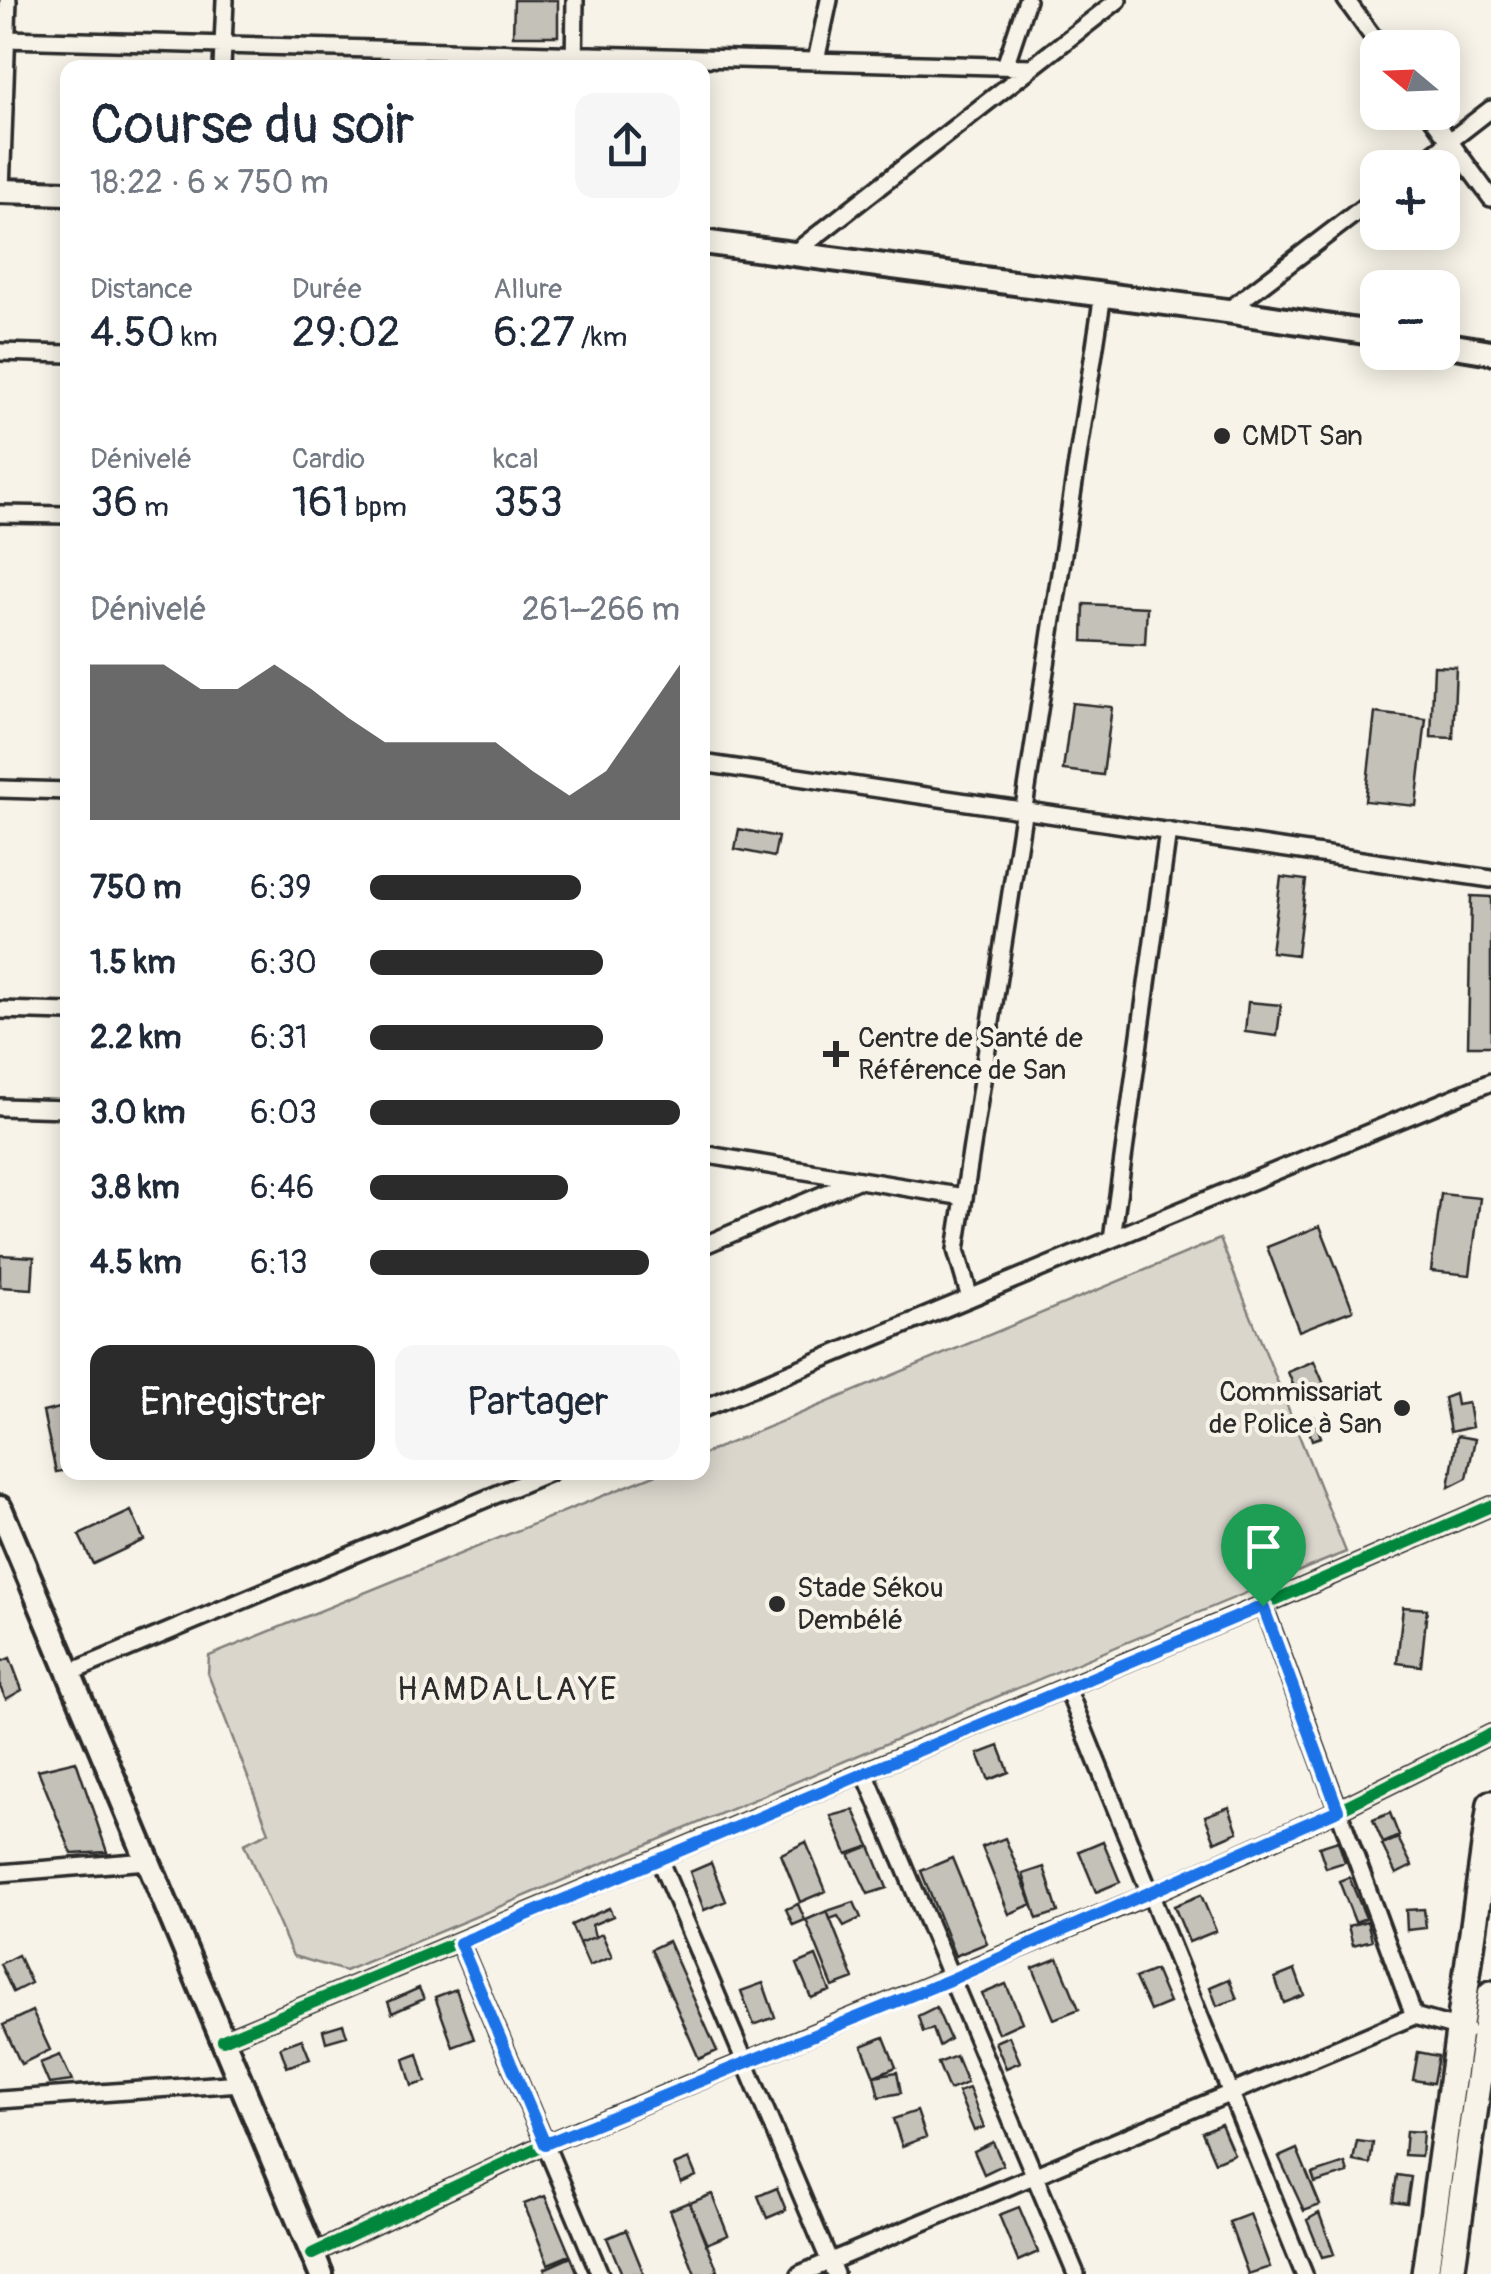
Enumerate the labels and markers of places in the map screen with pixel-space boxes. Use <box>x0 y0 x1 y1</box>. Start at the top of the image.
place label: CMDT San <box>1242 419 1363 454</box>
marker: CMDT San <box>1211 425 1233 447</box>
place label: Centre de Santé de Référence de San <box>858 1021 1083 1088</box>
marker: Centre de Santé de Référence de San <box>823 1041 849 1067</box>
place label: Commissariat de Police à San <box>1209 1375 1383 1442</box>
marker: Commissariat de Police à San <box>1391 1397 1413 1419</box>
pin <box>1221 1504 1306 1607</box>
place label: Stade Sékou Dembélé <box>797 1571 944 1638</box>
marker: Stade Sékou Dembélé <box>766 1593 788 1615</box>

